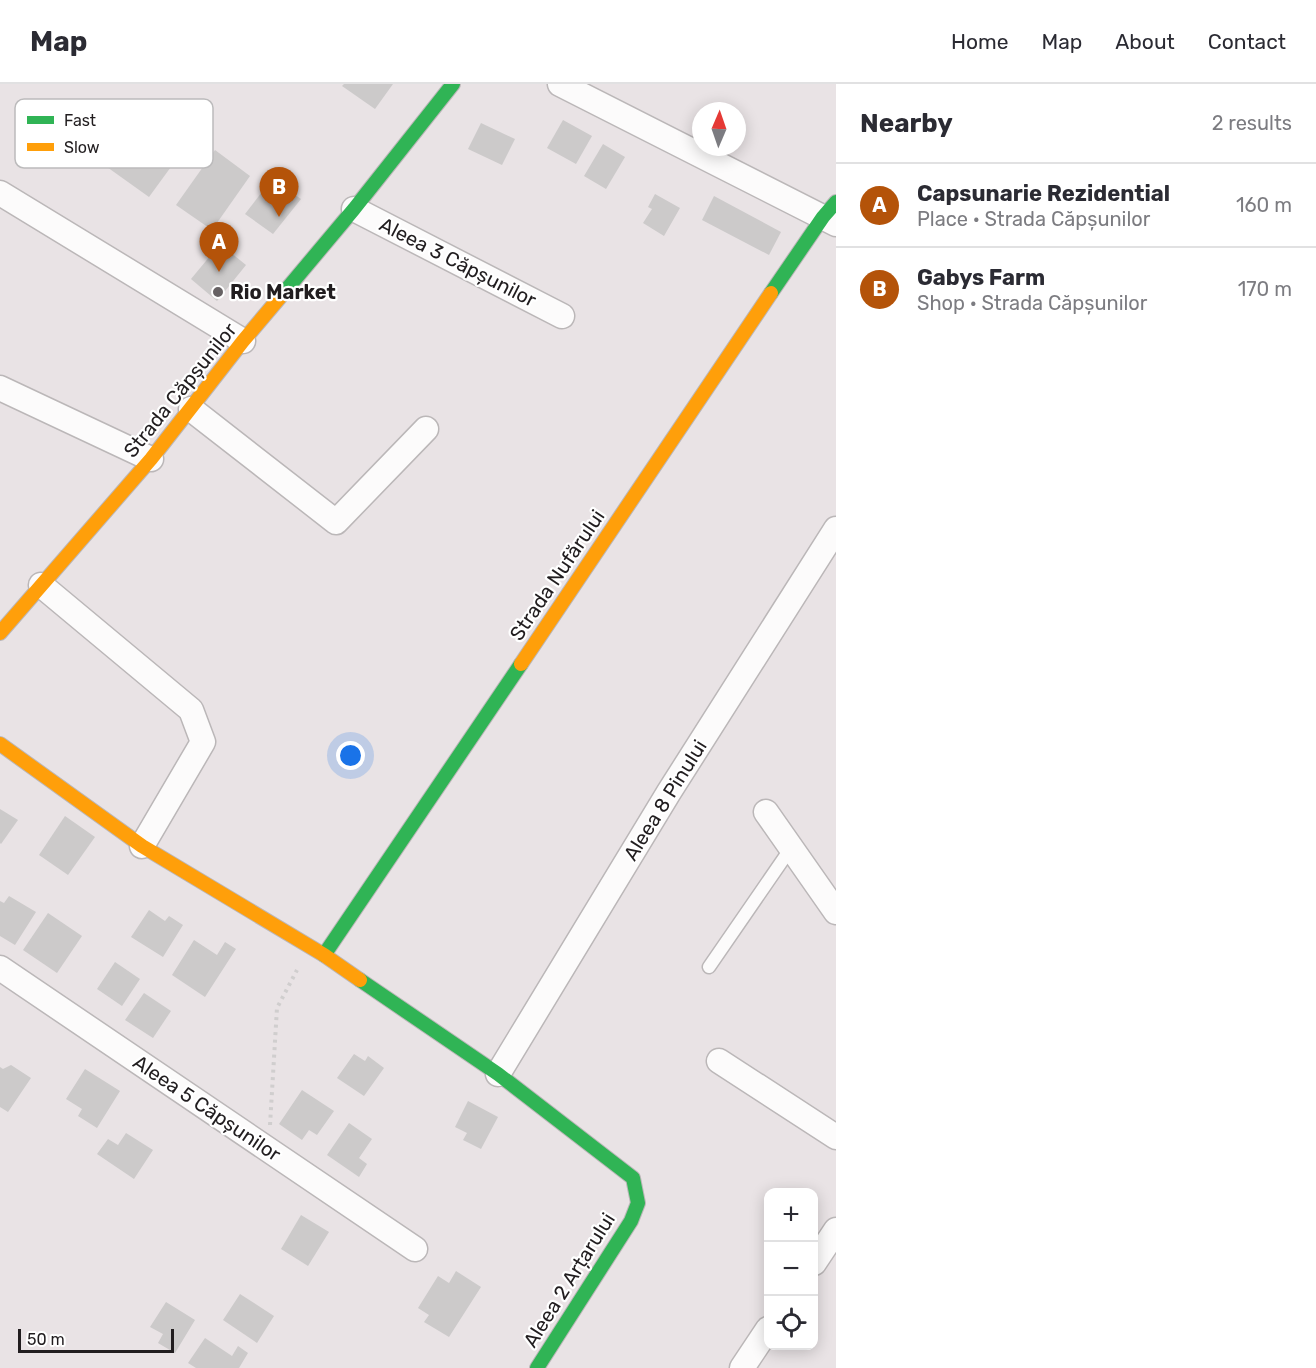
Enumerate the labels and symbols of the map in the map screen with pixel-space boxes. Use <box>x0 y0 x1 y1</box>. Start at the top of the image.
legend <box>15 99 213 168</box>
north arrow <box>692 102 746 156</box>
text: Fast <box>64 111 96 130</box>
text: Slow <box>64 138 100 157</box>
pin: B <box>260 168 298 217</box>
street label: Aleea 3 Căpșunilor <box>376 212 541 312</box>
pin: A <box>200 222 238 272</box>
place label: Rio Market <box>230 280 336 304</box>
marker: Rio Market <box>211 285 225 299</box>
street label: Strada Căpșunilor <box>118 318 242 462</box>
street label: Strada Nufărului <box>504 505 610 645</box>
street label: Aleea 8 Pinului <box>618 735 712 865</box>
your location <box>336 741 365 770</box>
street label: Aleea 5 Căpșunilor <box>129 1050 286 1166</box>
street label: Aleea 2 Arțarului <box>518 1208 620 1352</box>
scale bar <box>18 1326 174 1354</box>

